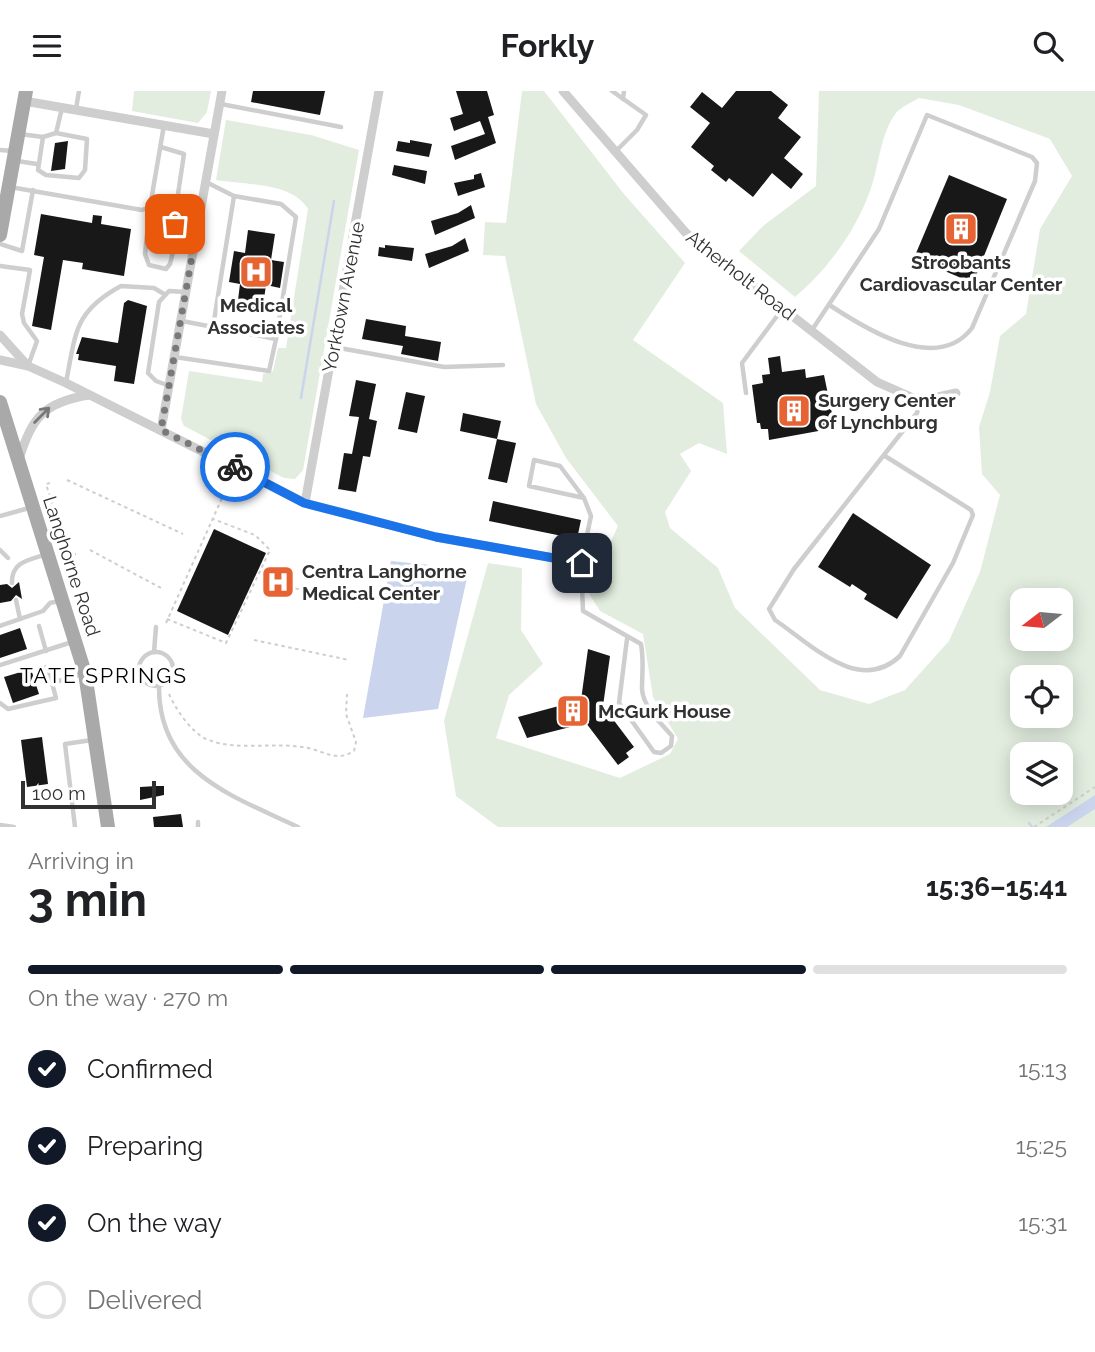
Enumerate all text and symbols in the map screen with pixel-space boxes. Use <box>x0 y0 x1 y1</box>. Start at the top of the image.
icon: menu <box>28 27 66 65</box>
text: Forkly <box>501 27 594 64</box>
icon: search <box>1029 27 1067 65</box>
pin <box>145 194 205 254</box>
icon: bag <box>156 205 194 243</box>
building icon: Stroobants Cardiovascular Center <box>942 210 980 248</box>
street label: Yorktown Avenue <box>318 220 368 374</box>
street label: Atherholt Road <box>682 226 800 324</box>
place label: Stroobants Cardiovascular Center <box>860 251 1063 295</box>
hospital icon: Medical Associates <box>237 253 275 291</box>
place label: Medical Associates <box>207 294 305 338</box>
place label: Surgery Center of Lynchburg <box>818 389 956 433</box>
building icon: Surgery Center of Lynchburg <box>775 392 813 430</box>
one-way arrow <box>33 406 50 423</box>
courier <box>200 432 270 502</box>
icon: bike <box>216 448 254 486</box>
street label: Langhorne Road <box>39 493 105 639</box>
pin <box>552 533 612 593</box>
icon: home <box>563 544 601 582</box>
place label: Centra Langhorne Medical Center <box>302 560 467 604</box>
hospital icon: Centra Langhorne Medical Center <box>259 563 297 601</box>
north arrow <box>1010 588 1073 651</box>
map controls <box>1010 588 1073 805</box>
district label: TATE SPRINGS <box>20 663 188 688</box>
button: locate <box>1010 665 1073 728</box>
building icon: McGurk House <box>554 692 592 730</box>
place label: McGurk House <box>598 700 731 722</box>
button: layers <box>1010 742 1073 805</box>
scale bar <box>21 778 156 810</box>
text: 100 m <box>32 782 86 804</box>
text: Arriving in <box>28 847 134 874</box>
text: 15:36–15:41 <box>926 872 1067 902</box>
text: 3 min <box>28 873 147 927</box>
text: On the way · 270 m <box>28 984 228 1011</box>
icon: check <box>28 1050 66 1088</box>
text: Confirmed <box>87 1054 213 1084</box>
text: 15:13 <box>1018 1055 1067 1082</box>
icon: check <box>28 1127 66 1165</box>
text: Preparing <box>87 1131 203 1161</box>
text: 15:25 <box>1016 1132 1067 1159</box>
icon: check <box>28 1204 66 1242</box>
text: On the way <box>87 1208 222 1238</box>
text: 15:31 <box>1018 1209 1067 1236</box>
text: Delivered <box>87 1285 202 1315</box>

